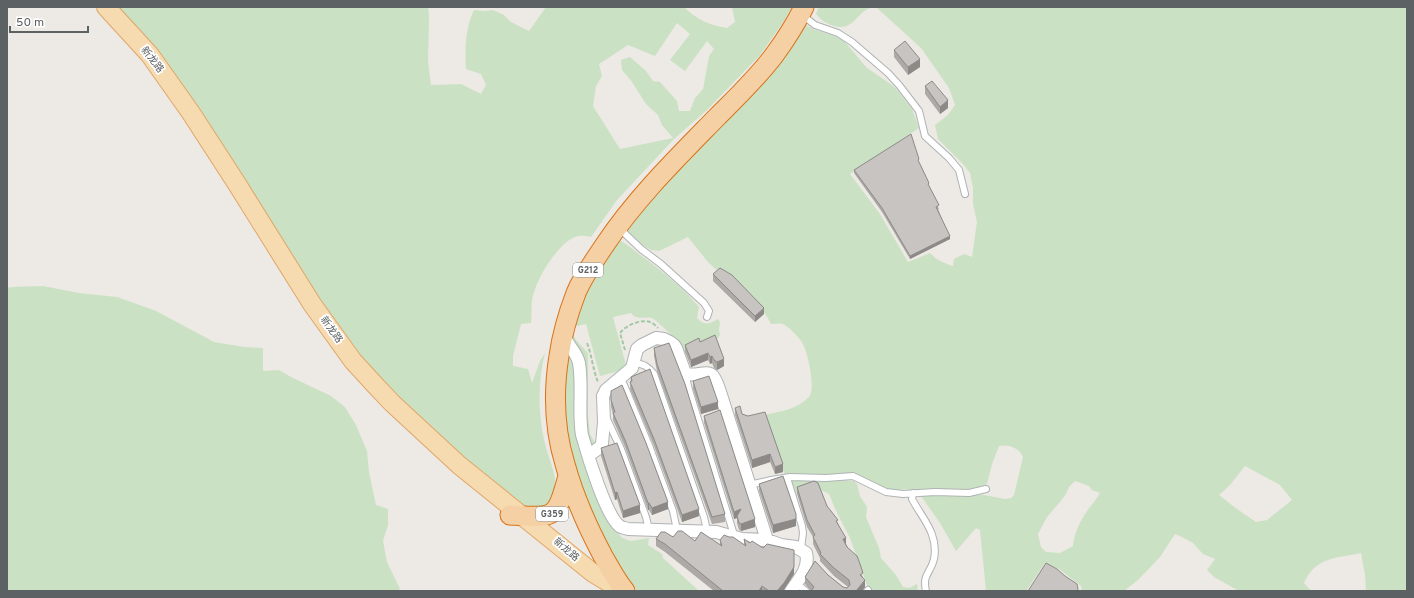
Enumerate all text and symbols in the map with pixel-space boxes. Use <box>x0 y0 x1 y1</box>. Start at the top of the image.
scale bar <box>10 8 88 34</box>
text: 50 m <box>16 15 44 31</box>
street label: 新龙路 <box>138 44 166 76</box>
road number: G212 <box>573 263 603 277</box>
street label: 新龙路 <box>317 314 345 346</box>
road number: G359 <box>536 507 568 521</box>
street label: 新龙路 <box>550 535 582 565</box>

